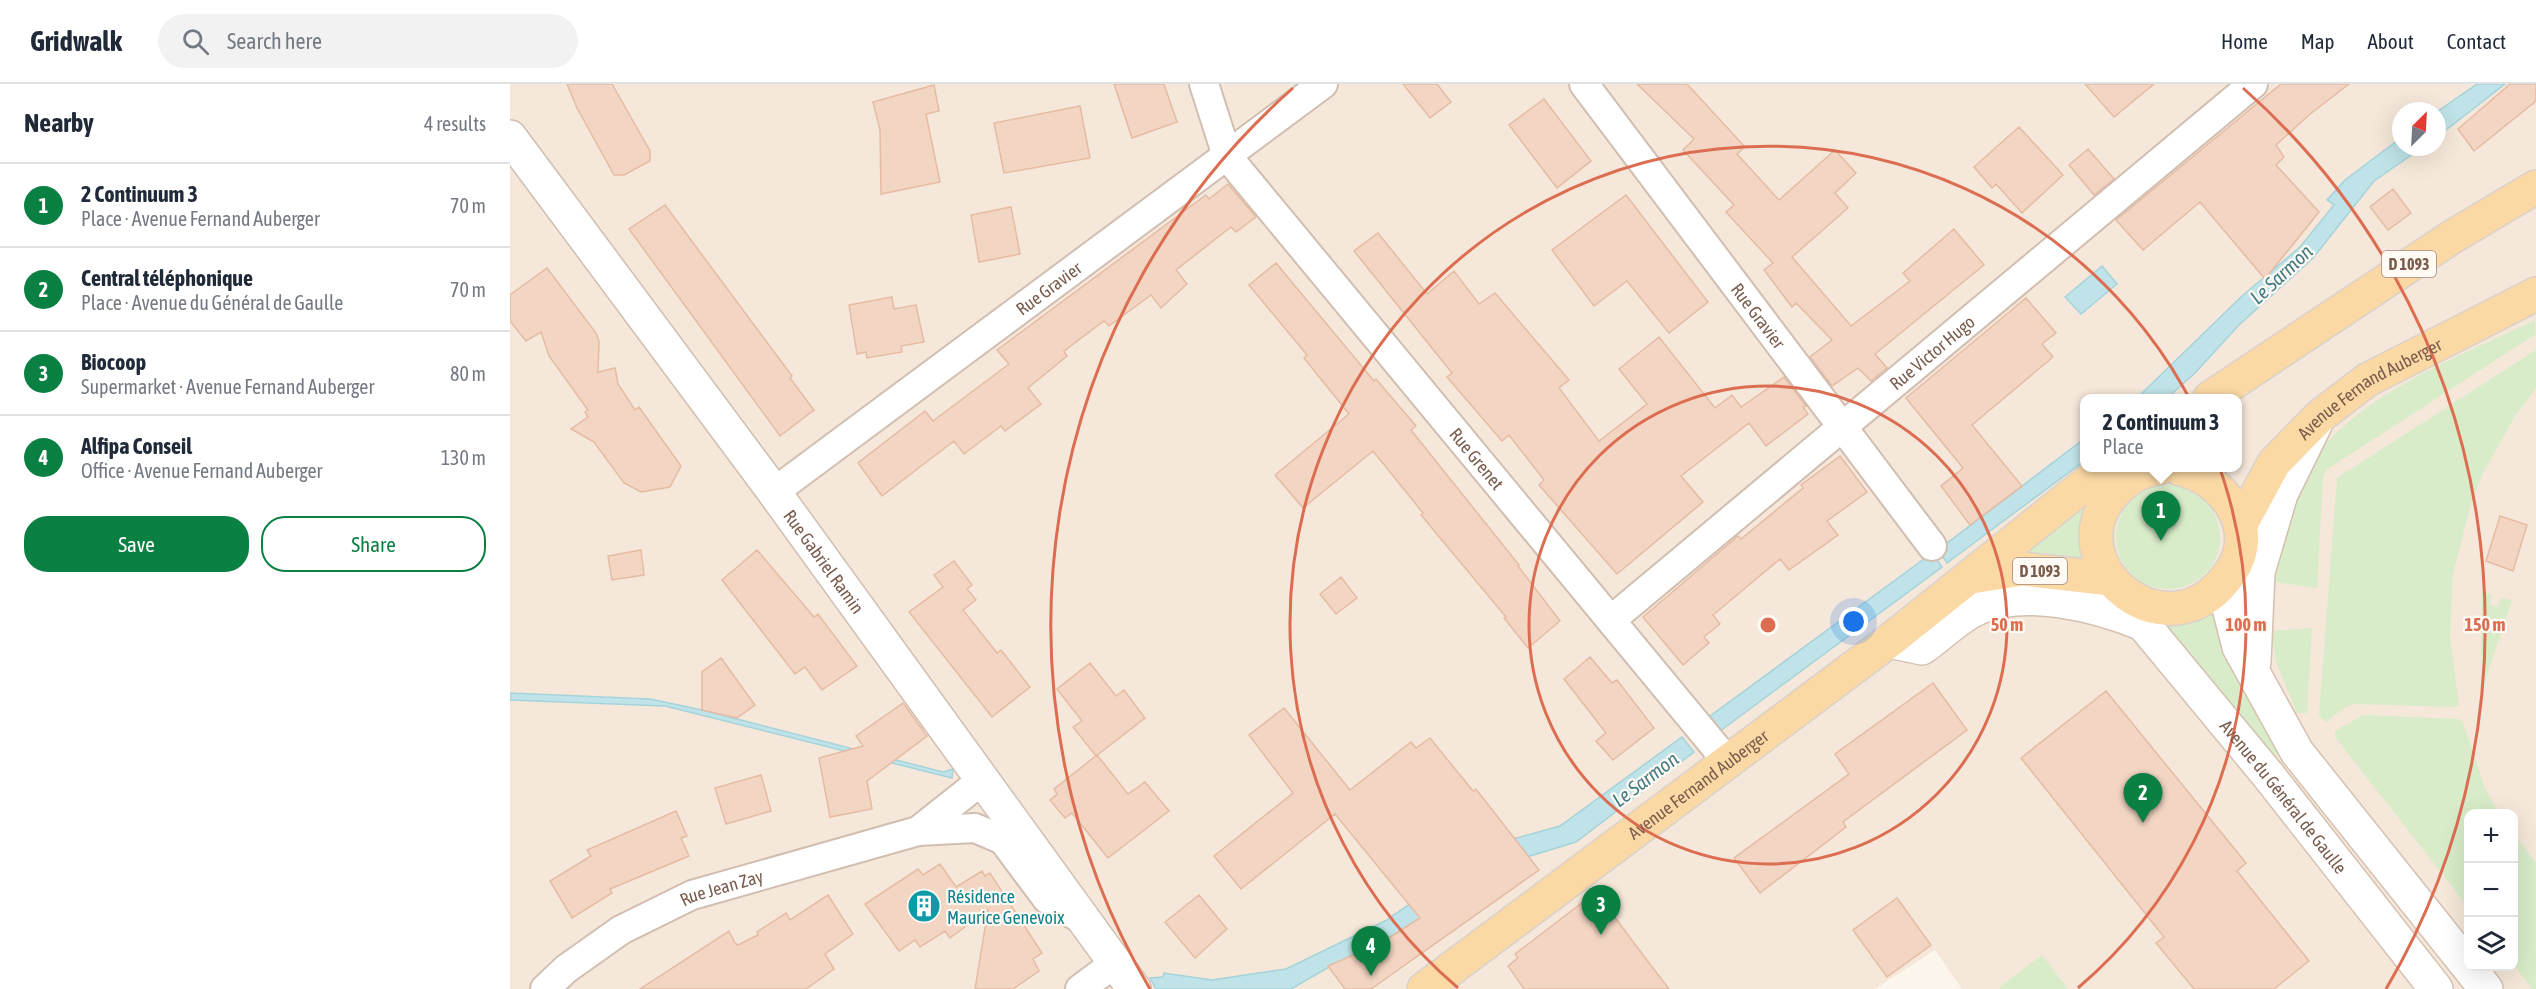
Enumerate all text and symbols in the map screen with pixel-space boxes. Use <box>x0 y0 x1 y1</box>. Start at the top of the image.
search box <box>158 14 578 68</box>
text: Gridwalk <box>30 25 122 57</box>
icon: search <box>179 25 212 58</box>
text: Search here <box>227 28 322 54</box>
text: Home <box>2221 29 2268 53</box>
text: Map <box>2301 29 2335 53</box>
text: About <box>2368 29 2414 53</box>
text: Contact <box>2447 29 2506 53</box>
north arrow <box>2392 102 2446 156</box>
text: Nearby <box>24 108 94 138</box>
text: 4 results <box>424 112 486 135</box>
text: 2 Continuum 3 <box>81 181 198 207</box>
text: 1 <box>39 194 48 217</box>
text: 70 m <box>450 194 486 217</box>
text: Place · Avenue Fernand Auberger <box>81 207 320 230</box>
water label: Le Sarmon <box>2245 239 2317 309</box>
road number: D 1093 <box>2382 251 2436 277</box>
street label: Rue Gravier <box>1012 256 1086 319</box>
text: Central téléphonique <box>81 265 253 291</box>
text: 2 <box>39 278 48 301</box>
text: 70 m <box>450 278 486 301</box>
street label: Rue Gravier <box>1727 279 1790 353</box>
text: Place · Avenue du Général de Gaulle <box>81 291 343 314</box>
street label: Rue Victor Hugo <box>1885 311 1979 394</box>
street label: Avenue Fernand Auberger <box>2293 333 2446 443</box>
text: Biocoop <box>81 349 146 375</box>
text: 3 <box>39 362 48 385</box>
text: 80 m <box>450 362 486 385</box>
text: Supermarket · Avenue Fernand Auberger <box>81 375 374 398</box>
popup <box>2080 394 2242 472</box>
text: 2 Continuum 3 <box>2103 409 2219 435</box>
street label: Rue Grenet <box>1445 423 1508 494</box>
text: Alfipa Conseil <box>81 433 192 459</box>
text: Place <box>2103 435 2144 458</box>
text: 4 <box>39 446 48 469</box>
text: 130 m <box>441 446 486 469</box>
text: Office · Avenue Fernand Auberger <box>81 459 323 482</box>
pin: 1 <box>2142 492 2180 541</box>
street label: Rue Gabriel Ramin <box>780 505 869 617</box>
button: Save <box>24 516 249 572</box>
button: Share <box>261 516 486 572</box>
road number: D 1093 <box>2013 558 2067 584</box>
your location <box>1839 607 1868 636</box>
text: 50 m <box>1991 614 2023 635</box>
text: 100 m <box>2226 614 2266 635</box>
text: 150 m <box>2465 614 2505 635</box>
centre of rings <box>1758 615 1778 635</box>
street label: Avenue du Général de Gaulle <box>2216 715 2352 877</box>
street label: Avenue Fernand Auberger <box>1624 724 1773 843</box>
water label: Le Sarmon <box>1607 747 1683 811</box>
pin: 2 <box>2124 774 2162 823</box>
map controls <box>2464 809 2518 971</box>
button: + <box>2464 809 2518 863</box>
button: − <box>2464 863 2518 917</box>
street label: Rue Jean Zay <box>676 865 765 910</box>
place label: Résidence Maurice Genevoix <box>947 886 1064 928</box>
pin: 3 <box>1582 886 1620 935</box>
building icon: Résidence Maurice Genevoix <box>906 888 942 924</box>
button: layers <box>2464 917 2518 971</box>
pin: 4 <box>1352 926 1390 976</box>

